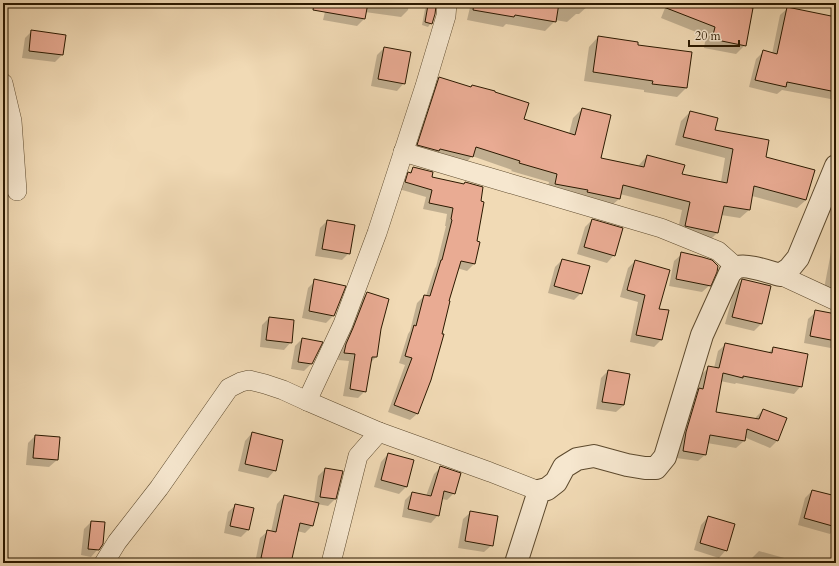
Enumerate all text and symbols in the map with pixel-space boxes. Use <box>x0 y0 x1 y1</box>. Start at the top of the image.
scale bar <box>689 22 739 48</box>
text: 20 m <box>695 28 722 44</box>

